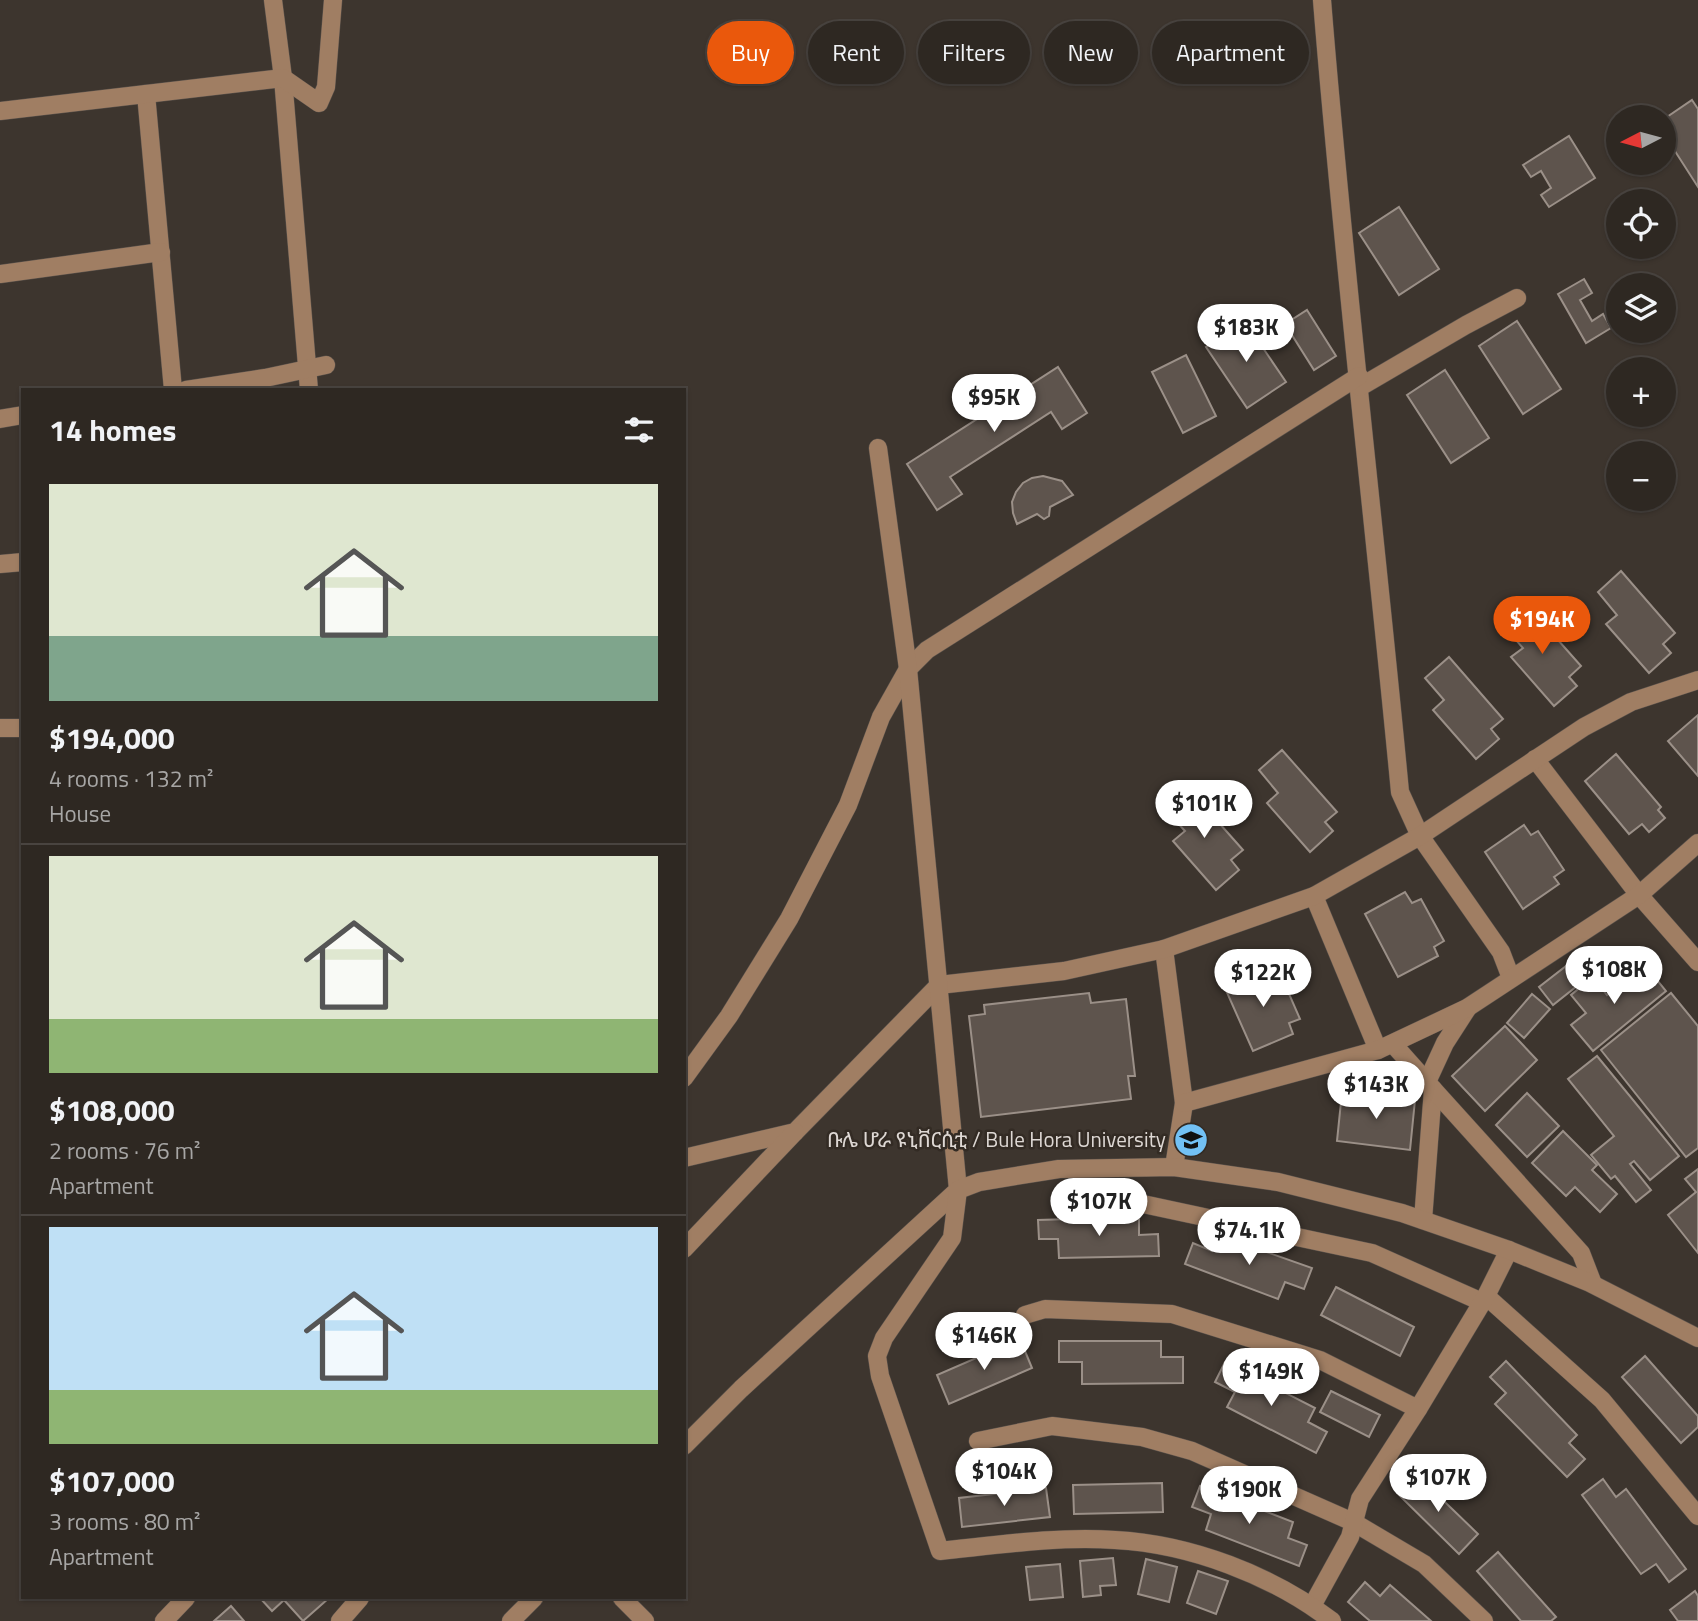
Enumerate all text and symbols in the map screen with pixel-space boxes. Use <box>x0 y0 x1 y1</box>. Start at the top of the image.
chip: Buy <box>707 21 794 84</box>
chip: Rent <box>808 21 904 84</box>
chip: Filters <box>918 21 1030 84</box>
chip: New <box>1044 21 1138 84</box>
chip: Apartment <box>1152 21 1309 84</box>
north arrow <box>1606 105 1676 175</box>
map controls <box>1606 105 1676 511</box>
button: locate <box>1606 189 1676 259</box>
button: layers <box>1606 273 1676 343</box>
pin: $183K <box>1197 304 1295 364</box>
text: $183K <box>1213 309 1279 344</box>
button: + <box>1606 357 1676 427</box>
pin: $95K <box>953 374 1035 434</box>
text: $95K <box>968 379 1020 414</box>
text: 14 homes <box>49 407 176 453</box>
icon: filters <box>620 411 658 449</box>
button: − <box>1606 441 1676 511</box>
icon: home <box>291 530 417 656</box>
pin: $194K <box>1493 596 1591 656</box>
text: $194K <box>1509 601 1575 636</box>
text: $194,000 <box>49 715 175 761</box>
text: 4 rooms · 132 m² <box>49 761 213 796</box>
pin: $101K <box>1155 780 1253 840</box>
text: $101K <box>1171 785 1237 820</box>
text: House <box>49 796 111 831</box>
icon: home <box>291 902 417 1028</box>
pin: $108K <box>1565 946 1663 1006</box>
pin: $122K <box>1214 950 1312 1009</box>
text: $108K <box>1581 951 1647 986</box>
text: $122K <box>1230 954 1296 989</box>
pin: $143K <box>1327 1062 1425 1121</box>
text: $143K <box>1343 1066 1409 1101</box>
text: $108,000 <box>49 1087 175 1133</box>
school or university icon: ቡሌ ሆራ ዩኒቨርሲቲ / Bule Hora University <box>1172 1121 1210 1159</box>
place label: ቡሌ ሆራ ዩኒቨርሲቲ / Bule Hora University <box>827 1123 1166 1155</box>
text: 2 rooms · 76 m² <box>49 1133 200 1168</box>
text: Apartment <box>49 1168 154 1203</box>
pin: $107K <box>1050 1178 1148 1238</box>
text: $107K <box>1066 1183 1132 1218</box>
pin: $74.1K <box>1192 1208 1306 1267</box>
text: $74.1K <box>1213 1212 1285 1247</box>
icon: home <box>291 1273 417 1399</box>
pin: $146K <box>935 1312 1033 1372</box>
text: $146K <box>951 1317 1017 1352</box>
pin: $149K <box>1222 1348 1320 1408</box>
text: $149K <box>1238 1353 1304 1388</box>
pin: $104K <box>955 1448 1053 1508</box>
text: $104K <box>971 1453 1037 1488</box>
pin: $107K <box>1389 1454 1487 1514</box>
text: $107,000 <box>49 1458 175 1504</box>
text: $107K <box>1405 1459 1471 1494</box>
pin: $190K <box>1200 1466 1298 1526</box>
text: $190K <box>1216 1471 1282 1506</box>
text: 3 rooms · 80 m² <box>49 1504 200 1539</box>
text: Apartment <box>49 1539 154 1574</box>

